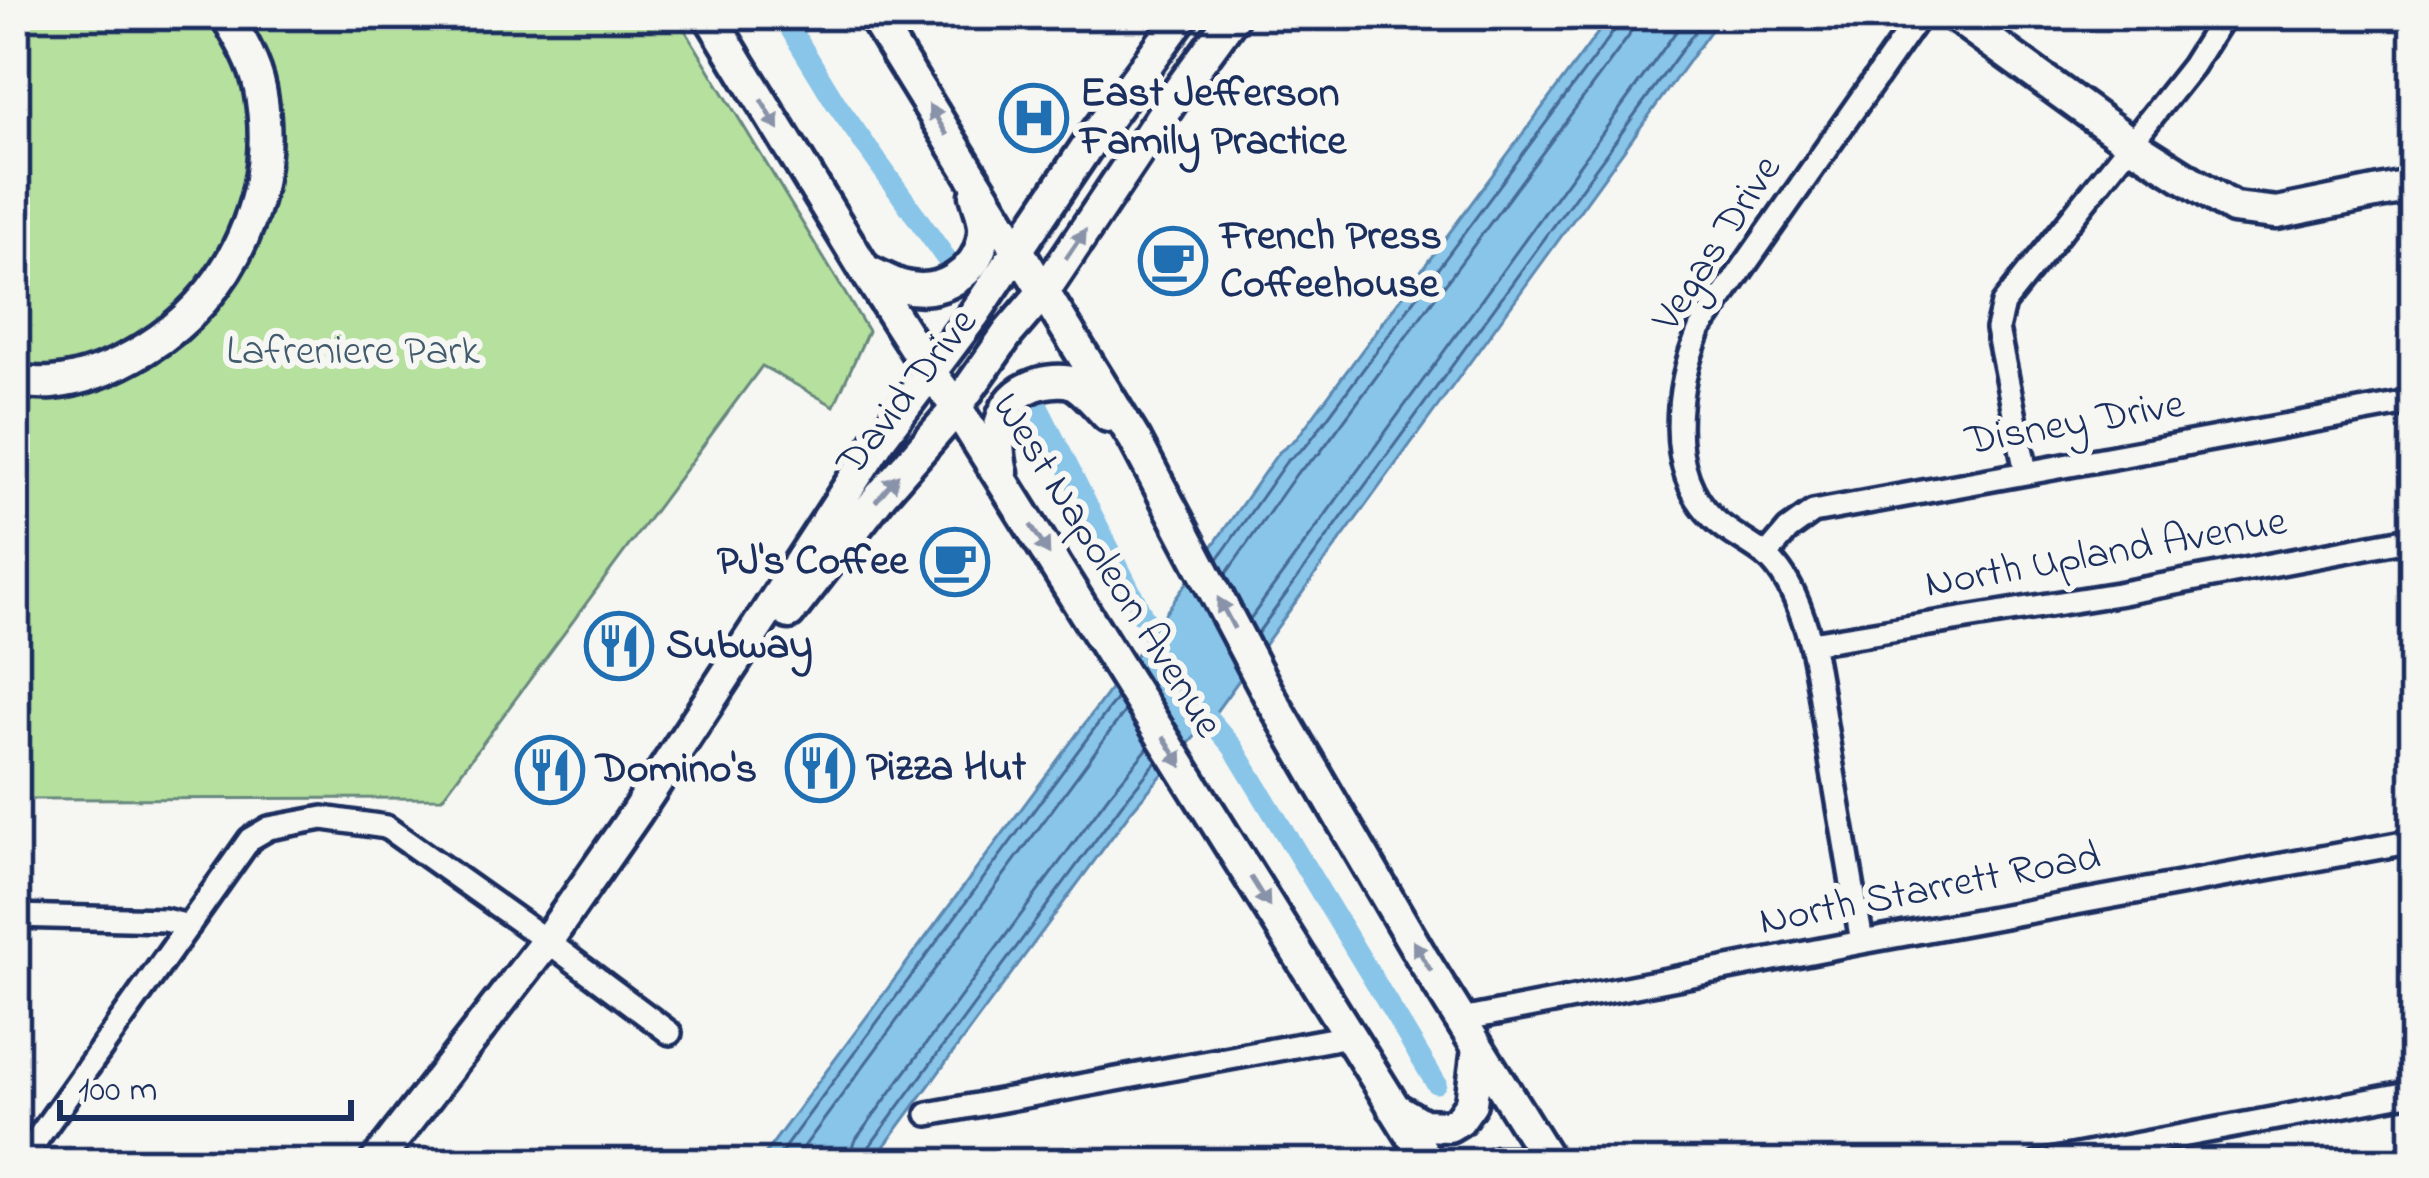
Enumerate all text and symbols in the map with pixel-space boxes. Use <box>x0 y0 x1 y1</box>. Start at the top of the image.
place label: East Jefferson Family Practice <box>1078 64 1347 173</box>
hospital icon: East Jefferson Family Practice <box>999 83 1069 153</box>
one-way arrow <box>759 98 780 132</box>
one-way arrow <box>928 103 949 137</box>
street label: Vegas Drive <box>1637 143 1798 345</box>
place label: French Press Coffeehouse <box>1218 207 1442 316</box>
cafe icon: French Press Coffeehouse <box>1138 226 1208 296</box>
one-way arrow <box>1064 228 1086 261</box>
street label: David Drive <box>822 296 993 491</box>
park label: Lafreniere Park <box>226 322 480 383</box>
street label: Disney Drive <box>1960 375 2189 473</box>
street label: West Napoleon Avenue <box>975 382 1237 750</box>
one-way arrow <box>874 473 900 503</box>
street label: North Upland Avenue <box>1920 492 2292 616</box>
one-way arrow <box>1029 523 1050 557</box>
cafe icon: PJ's Coffee <box>920 527 990 597</box>
place label: PJ's Coffee <box>717 532 909 593</box>
one-way arrow <box>1217 596 1237 630</box>
restaurant icon: Subway <box>584 611 654 681</box>
place label: Subway <box>666 616 813 677</box>
restaurant icon: Pizza Hut <box>785 733 855 803</box>
restaurant icon: Domino's <box>515 735 585 805</box>
one-way arrow <box>1161 736 1183 768</box>
place label: Pizza Hut <box>866 738 1027 799</box>
place label: Domino's <box>594 740 757 801</box>
street label: North Starrett Road <box>1754 827 2106 953</box>
one-way arrow <box>1249 875 1270 909</box>
one-way arrow <box>1412 939 1433 973</box>
scale bar <box>60 1046 351 1120</box>
text: 100 m <box>78 1065 158 1118</box>

